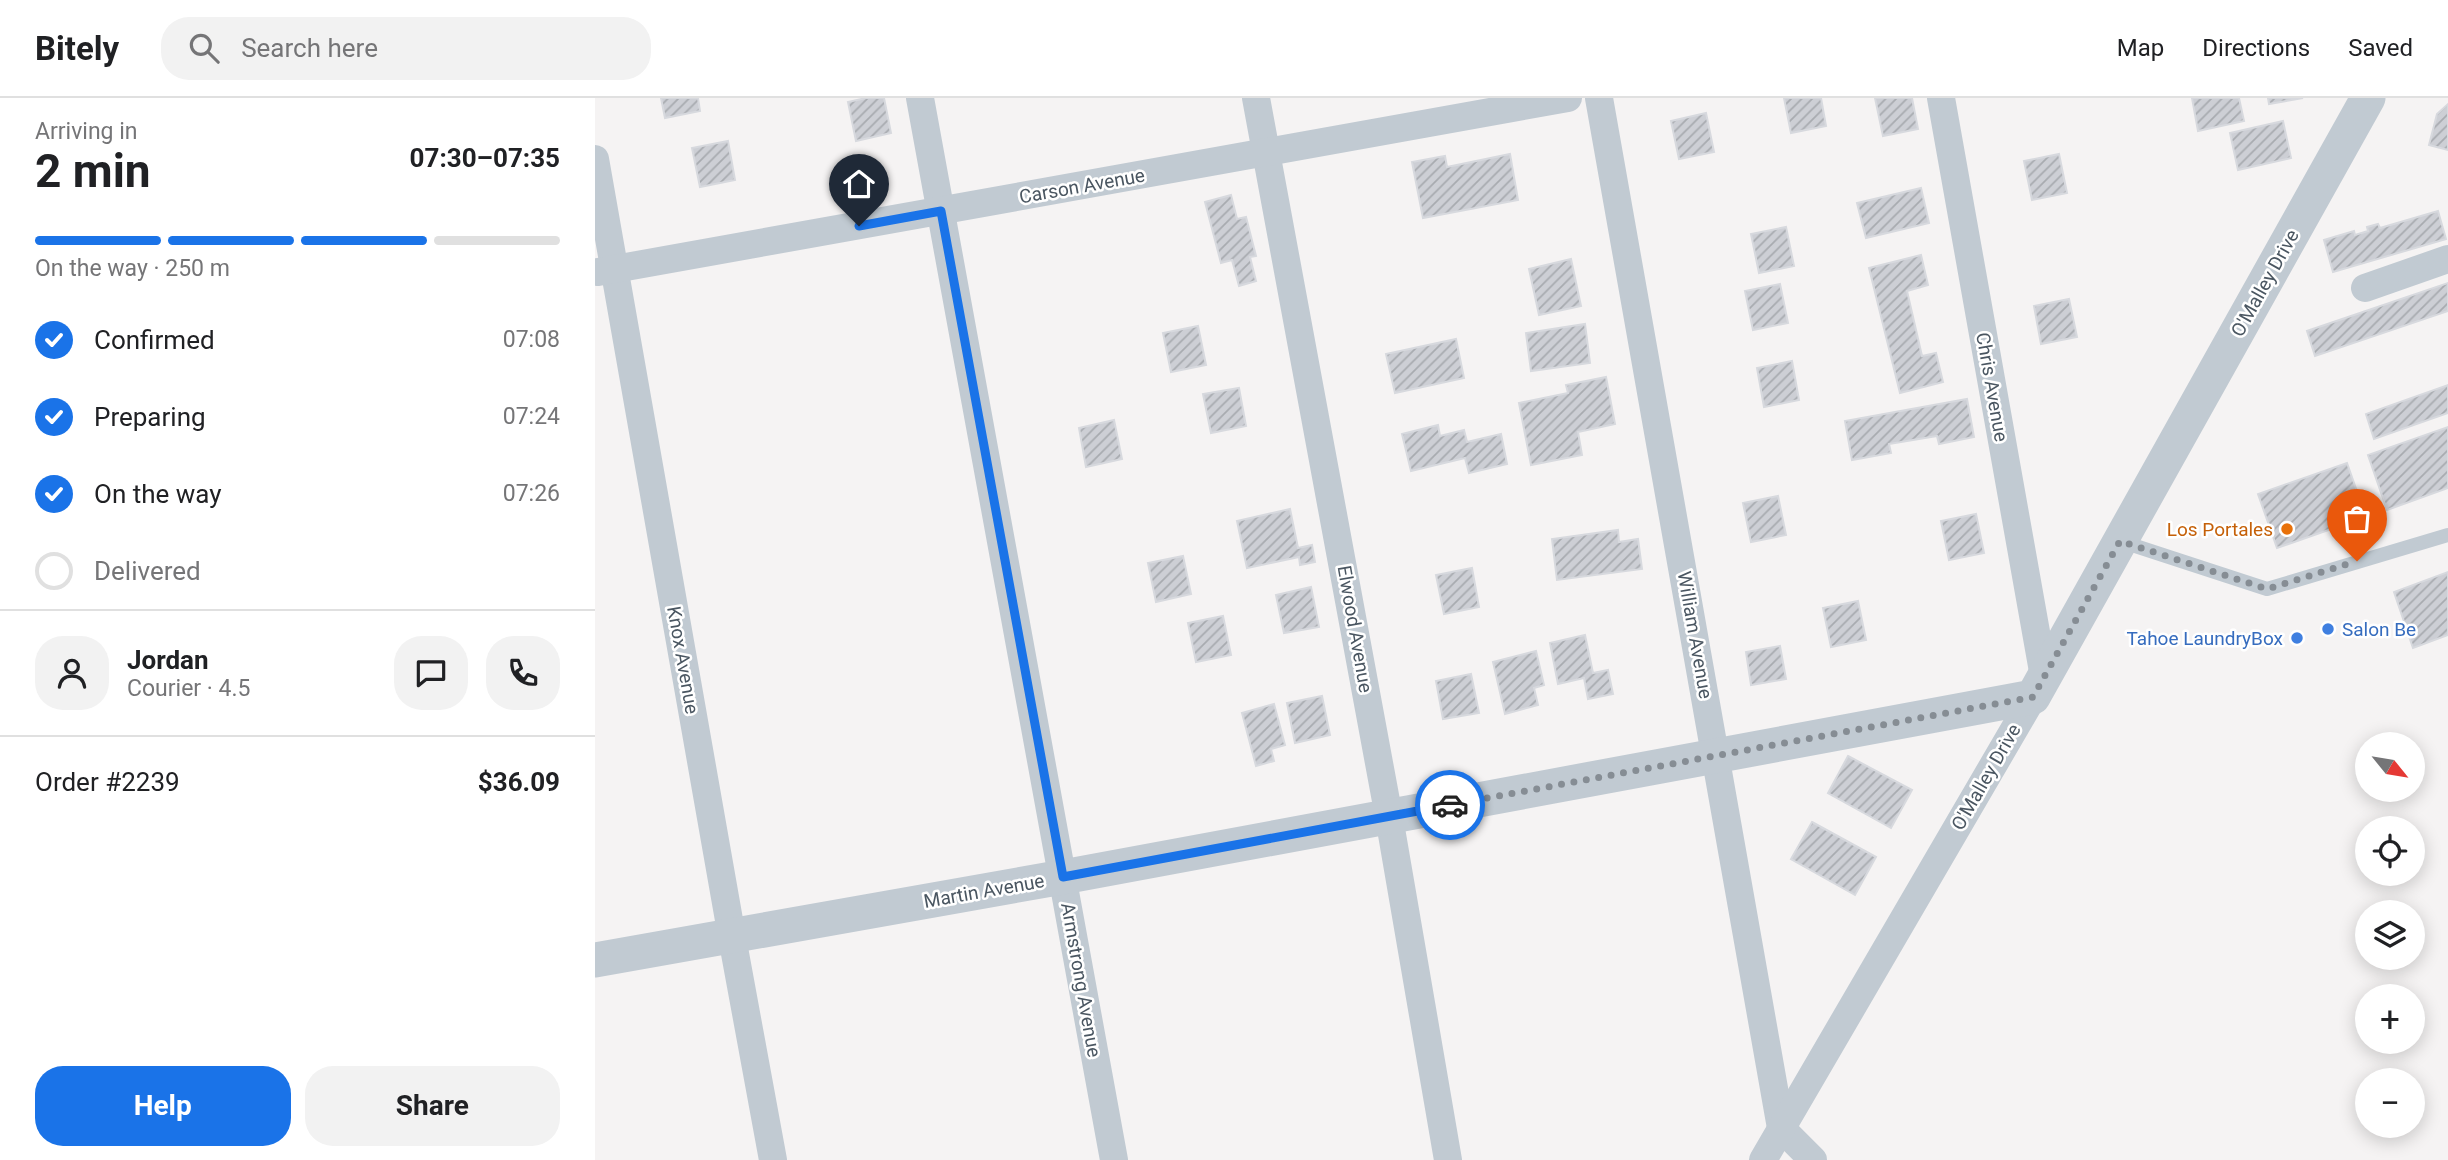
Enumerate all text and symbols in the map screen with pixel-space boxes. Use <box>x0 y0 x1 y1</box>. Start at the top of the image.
search box <box>161 17 651 80</box>
text: Bitely <box>35 29 119 68</box>
icon: search <box>185 29 223 67</box>
text: Search here <box>241 33 378 63</box>
text: Map <box>2117 34 2164 62</box>
text: Directions <box>2202 34 2310 62</box>
text: Saved <box>2348 34 2413 62</box>
text: Arriving in <box>35 118 138 145</box>
text: 07:30–07:35 <box>410 143 560 173</box>
text: 2 min <box>35 144 151 198</box>
pin <box>829 154 889 226</box>
street label: Carson Avenue <box>1017 164 1147 208</box>
icon: home <box>840 165 878 203</box>
street label: O'Malley Drive <box>2226 225 2304 341</box>
text: On the way · 250 m <box>35 255 230 282</box>
icon: check <box>35 321 73 359</box>
text: Confirmed <box>94 325 215 355</box>
text: 07:08 <box>503 326 560 353</box>
street label: Chris Avenue <box>1971 331 2013 443</box>
icon: check <box>35 398 73 436</box>
text: Preparing <box>94 402 206 432</box>
text: 07:24 <box>503 403 560 430</box>
icon: check <box>35 475 73 513</box>
text: On the way <box>94 479 222 509</box>
text: 07:26 <box>503 480 560 507</box>
pin <box>2327 489 2387 561</box>
icon: bag <box>2338 500 2376 538</box>
place label: Los Portales <box>2167 518 2273 541</box>
marker: Los Portales <box>2279 521 2295 537</box>
text: Delivered <box>94 556 201 586</box>
street label: Elwood Avenue <box>1332 564 1378 694</box>
street label: William Avenue <box>1672 569 1718 701</box>
street label: Knox Avenue <box>662 604 704 716</box>
place label: Salon Be <box>2342 618 2416 641</box>
marker: Salon Be <box>2320 621 2336 637</box>
place label: Tahoe LaundryBox <box>2127 627 2284 650</box>
marker: Tahoe LaundryBox <box>2289 630 2305 646</box>
button: person <box>35 636 109 710</box>
button: chat <box>394 636 468 710</box>
button: phone <box>486 636 560 710</box>
text: Jordan <box>127 645 209 675</box>
text: Courier · 4.5 <box>127 675 250 702</box>
street label: O'Malley Drive <box>1946 720 2026 834</box>
north arrow <box>2355 732 2425 802</box>
map controls <box>2355 732 2425 1138</box>
text: Order #2239 <box>35 767 180 797</box>
text: $36.09 <box>478 767 560 797</box>
courier <box>1415 770 1485 840</box>
icon: car <box>1431 786 1469 824</box>
button: locate <box>2355 816 2425 886</box>
street label: Martin Avenue <box>922 869 1046 913</box>
button: layers <box>2355 900 2425 970</box>
street label: Armstrong Avenue <box>1056 901 1106 1059</box>
button: + <box>2355 984 2425 1054</box>
button: Help <box>35 1066 291 1146</box>
button: Share <box>305 1066 560 1146</box>
button: − <box>2355 1068 2425 1138</box>

